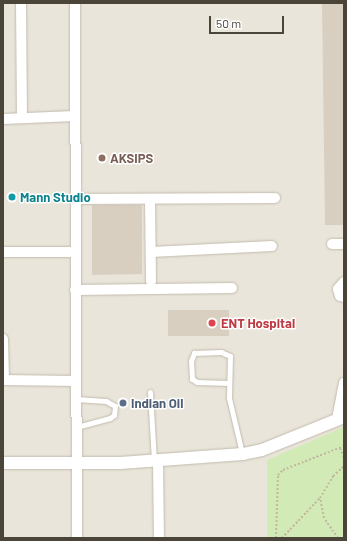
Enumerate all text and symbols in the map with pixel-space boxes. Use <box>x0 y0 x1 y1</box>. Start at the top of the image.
scale bar <box>211 8 286 34</box>
text: 50 m <box>216 16 241 30</box>
place label: AKSIPS <box>110 150 153 166</box>
marker: AKSIPS <box>97 153 107 163</box>
place label: Mann Studio <box>20 189 91 205</box>
marker: Mann Studio <box>7 192 17 202</box>
place label: ENT Hospital <box>221 315 295 331</box>
marker: ENT Hospital <box>206 317 218 329</box>
place label: Indian Oil <box>131 395 183 411</box>
marker: Indian Oil <box>118 398 128 408</box>

